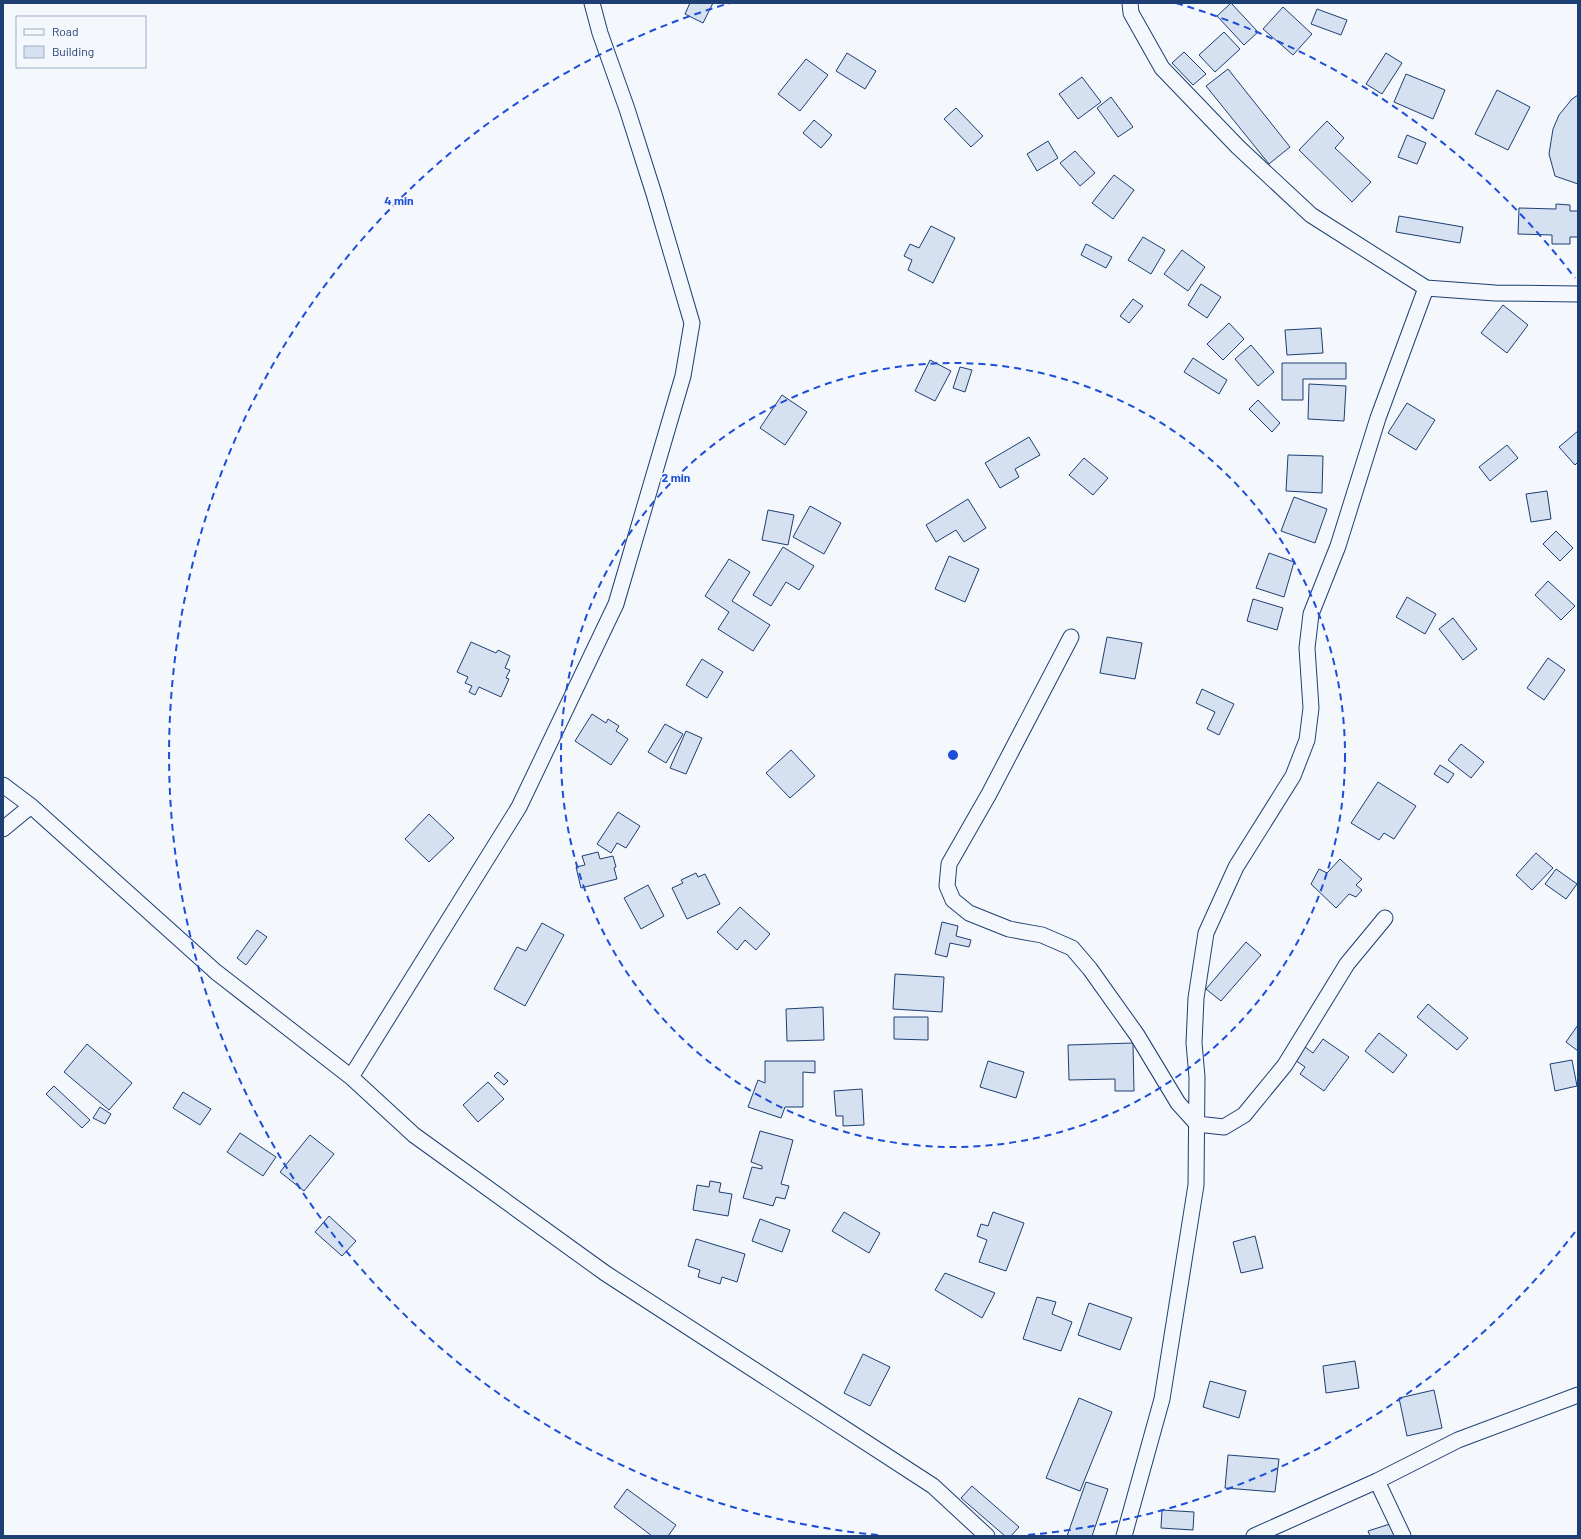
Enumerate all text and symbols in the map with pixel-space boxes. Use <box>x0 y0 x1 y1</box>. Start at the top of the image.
legend <box>16 16 146 68</box>
text: Road <box>52 24 79 38</box>
text: Building <box>52 44 94 58</box>
text: 4 min <box>384 193 414 207</box>
text: 2 min <box>662 470 690 484</box>
centre of rings <box>946 748 960 762</box>

